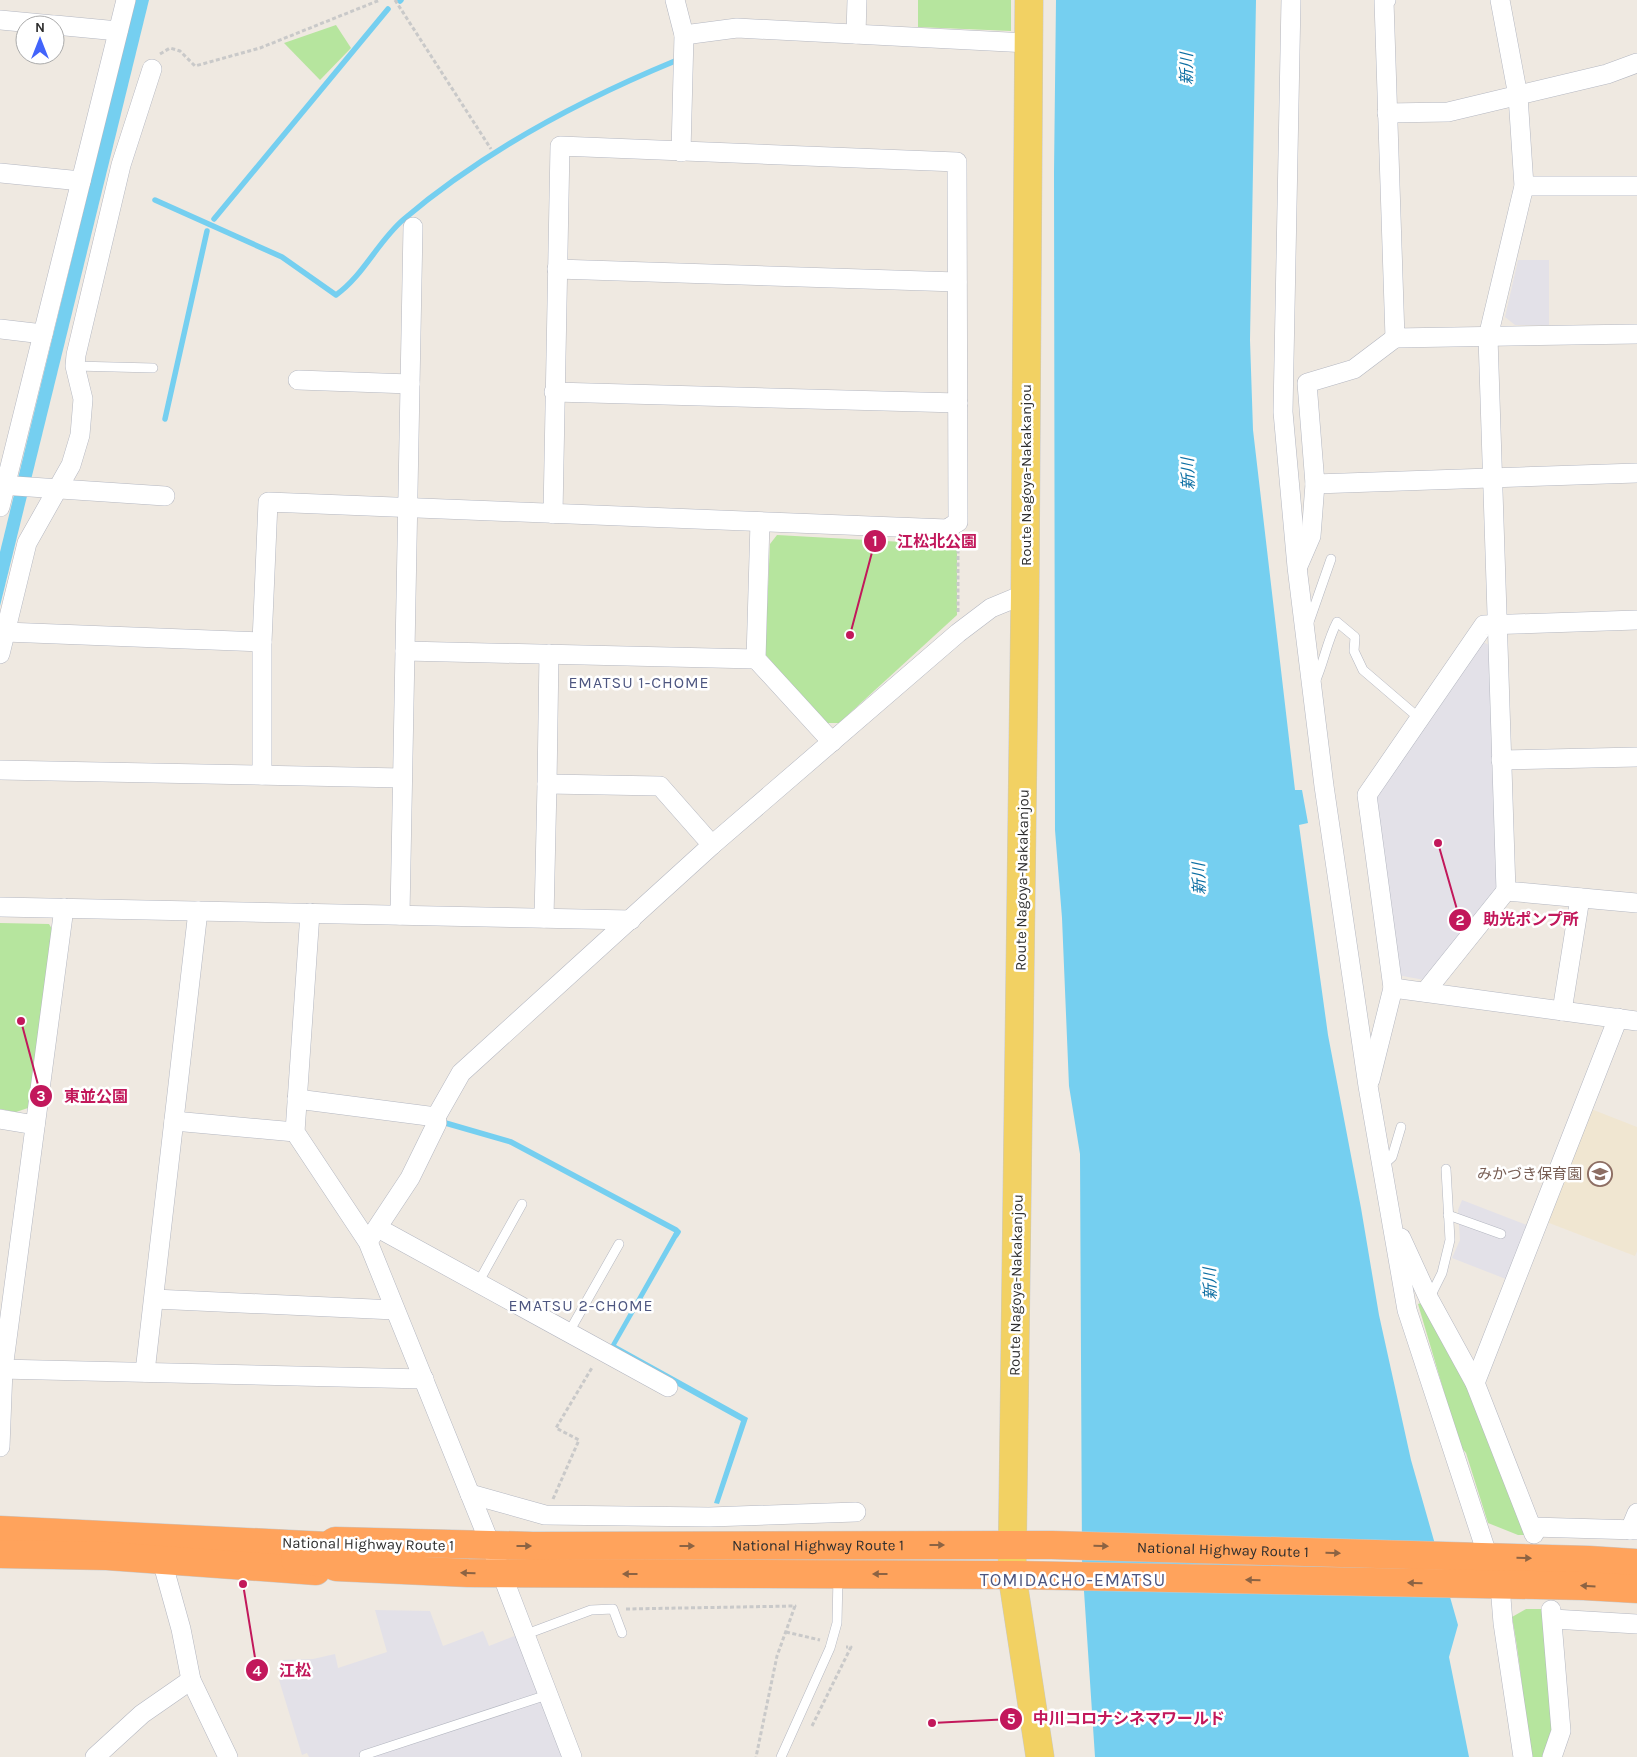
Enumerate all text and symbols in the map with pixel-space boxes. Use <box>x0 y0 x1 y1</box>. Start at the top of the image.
north arrow <box>15 15 65 65</box>
text: N <box>35 19 45 36</box>
water label: 新川 <box>1177 51 1196 85</box>
street label: Route Nagoya-Nakakanjou <box>1017 384 1035 566</box>
water label: 新川 <box>1178 456 1198 490</box>
callout: 江松北公園 <box>862 526 987 557</box>
text: 1 <box>872 532 878 550</box>
text: 江松北公園 <box>897 532 977 551</box>
district label: EMATSU 1-CHOME <box>568 673 710 692</box>
street label: Route Nagoya-Nakakanjou <box>1011 789 1033 971</box>
water label: 新川 <box>1189 861 1209 895</box>
callout: 助光ポンプ所 <box>1448 904 1589 935</box>
text: 助光ポンプ所 <box>1483 910 1579 929</box>
text: 2 <box>1455 911 1465 929</box>
callout: 東並公園 <box>29 1081 138 1112</box>
text: 3 <box>36 1087 46 1105</box>
text: 東並公園 <box>64 1087 128 1106</box>
school or university icon: みかづき保育園 <box>1587 1161 1613 1187</box>
place label: みかづき保育園 <box>1477 1165 1582 1183</box>
street label: Route Nagoya-Nakakanjou <box>1005 1194 1027 1376</box>
water label: 新川 <box>1200 1266 1220 1300</box>
district label: EMATSU 2-CHOME <box>508 1296 654 1315</box>
street label: National Highway Route 1 <box>282 1534 454 1554</box>
street label: National Highway Route 1 <box>732 1536 904 1555</box>
street label: National Highway Route 1 <box>1137 1538 1309 1561</box>
one-way arrow <box>929 1541 945 1549</box>
one-way arrow <box>516 1542 532 1550</box>
one-way arrow <box>679 1542 695 1550</box>
one-way arrow <box>1093 1542 1109 1550</box>
one-way arrow <box>1326 1549 1342 1557</box>
one-way arrow <box>1517 1554 1533 1562</box>
one-way arrow <box>460 1569 476 1577</box>
district label: TOMIDACHO-EMATSU <box>980 1569 1166 1591</box>
one-way arrow <box>622 1570 638 1578</box>
one-way arrow <box>872 1570 888 1578</box>
one-way arrow <box>1244 1575 1260 1583</box>
one-way arrow <box>1407 1579 1423 1587</box>
one-way arrow <box>1580 1582 1596 1590</box>
callout: 江松 <box>244 1655 321 1686</box>
text: 江松 <box>279 1661 311 1680</box>
text: 4 <box>253 1662 262 1680</box>
callout: 中川コロナシネマワールド <box>998 1703 1235 1734</box>
text: 中川コロナシネマワールド <box>1033 1709 1225 1728</box>
text: 5 <box>1007 1710 1016 1728</box>

